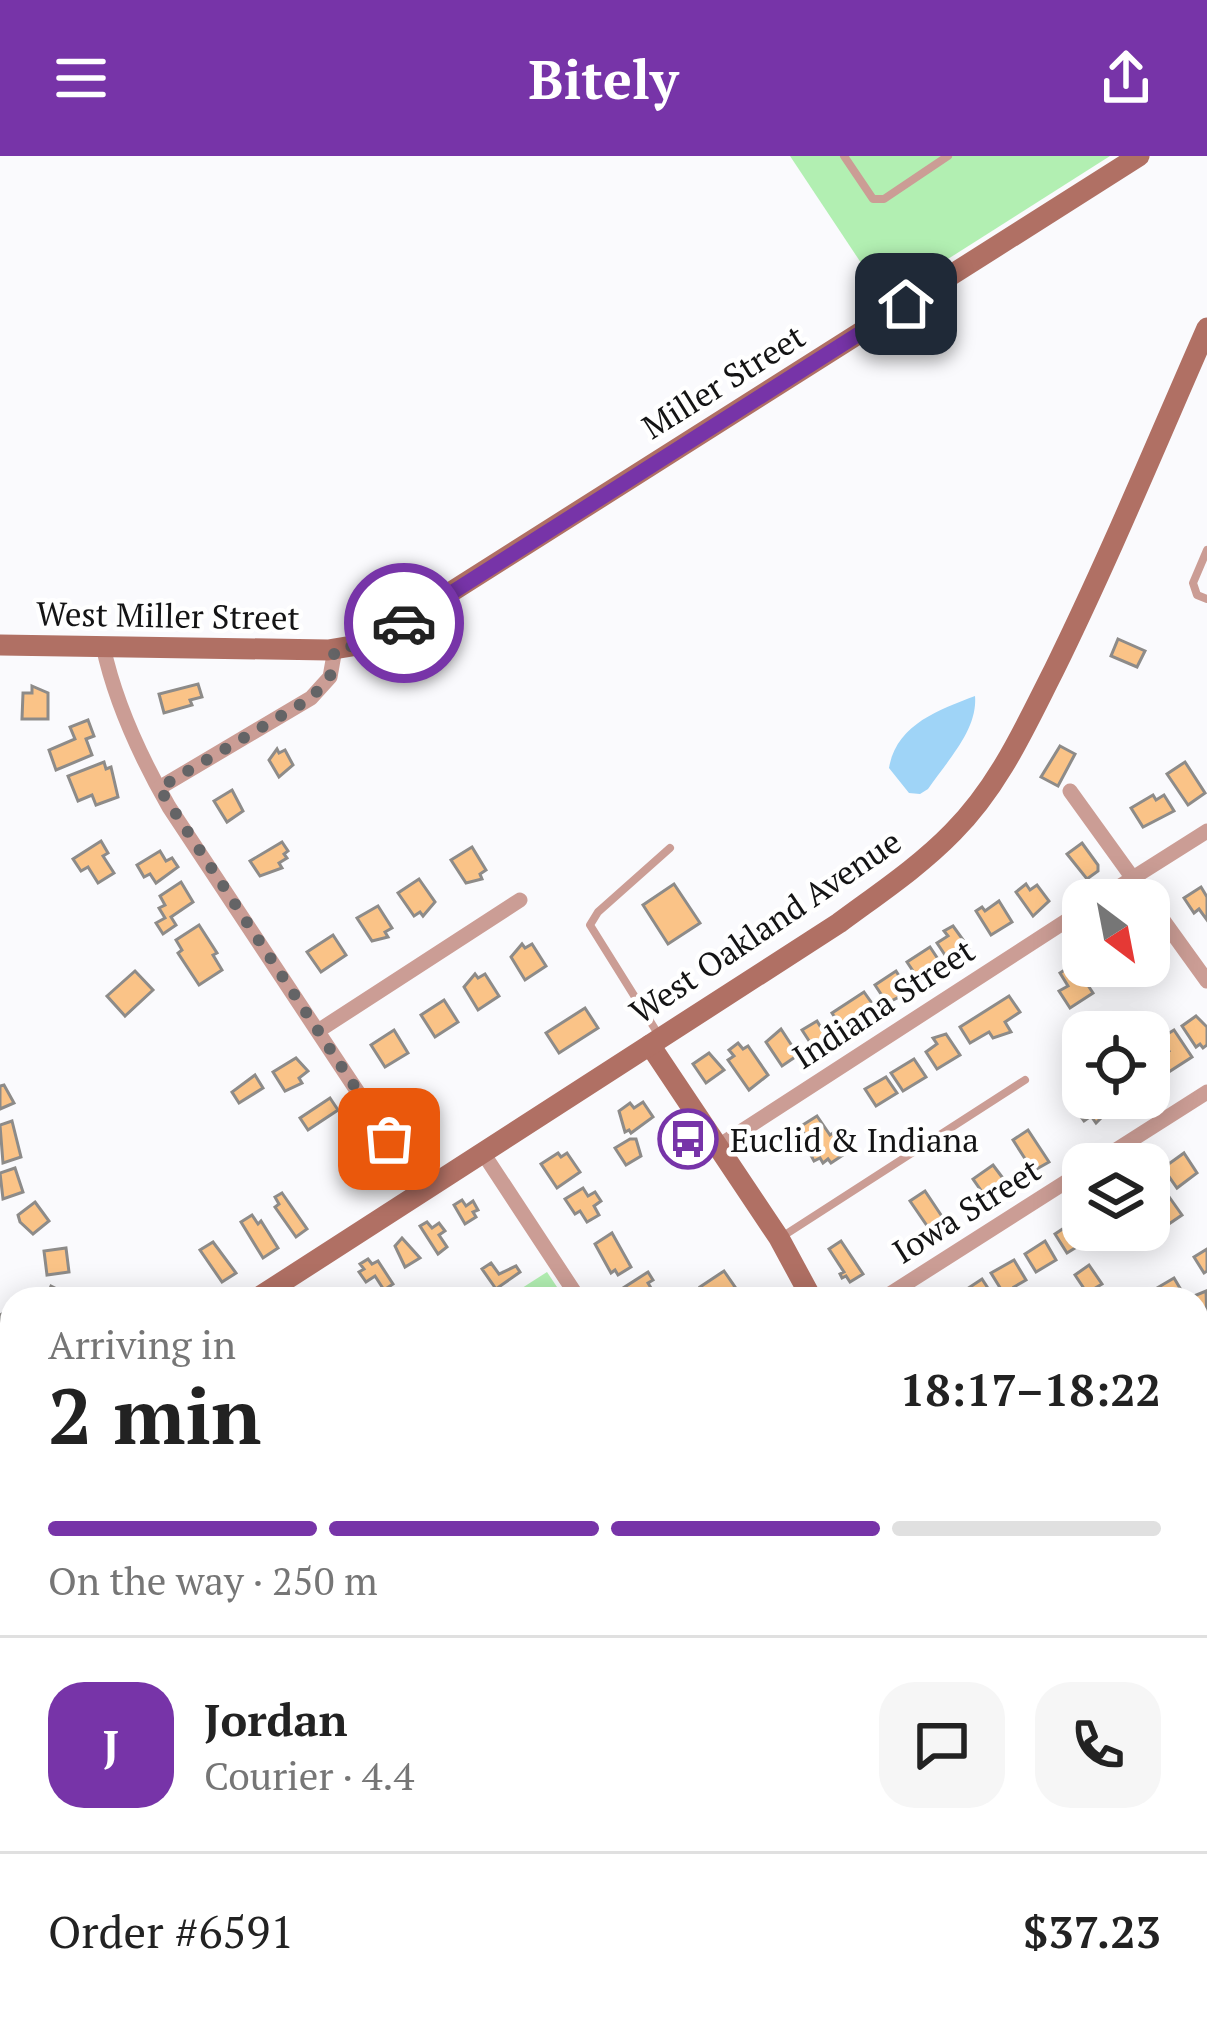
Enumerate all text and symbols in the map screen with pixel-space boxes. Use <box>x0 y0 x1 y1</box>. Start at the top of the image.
text: Bitely <box>529 43 678 114</box>
icon: menu <box>48 45 114 111</box>
icon: share <box>1093 45 1159 111</box>
pin <box>855 253 957 355</box>
icon: home <box>873 271 939 337</box>
street label: Miller Street <box>634 314 812 448</box>
courier <box>344 563 464 683</box>
icon: car <box>371 590 437 656</box>
street label: West Miller Street <box>36 591 300 639</box>
street label: West Oakland Avenue <box>621 819 909 1033</box>
north arrow <box>1062 879 1170 987</box>
map controls <box>1062 879 1170 1251</box>
street label: Indiana Street <box>784 928 982 1078</box>
button: locate <box>1062 1011 1170 1119</box>
pin <box>338 1088 440 1190</box>
icon: bag <box>356 1106 422 1172</box>
bus stop icon: Euclid & Indiana <box>657 1108 719 1170</box>
place label: Euclid & Indiana <box>730 1118 979 1161</box>
button: layers <box>1062 1143 1170 1251</box>
street label: Iowa Street <box>884 1148 1048 1272</box>
text: Arriving in <box>48 1318 236 1370</box>
text: 18:17–18:22 <box>900 1359 1161 1419</box>
text: 2 min <box>48 1363 261 1466</box>
text: On the way · 250 m <box>48 1554 378 1606</box>
button: chat <box>879 1682 1005 1808</box>
button: phone <box>1035 1682 1161 1808</box>
text: Jordan <box>204 1689 348 1749</box>
text: J <box>103 1715 119 1775</box>
text: Courier · 4.4 <box>204 1749 414 1801</box>
text: Order #6591 <box>48 1901 294 1961</box>
text: $37.23 <box>1023 1901 1161 1961</box>

